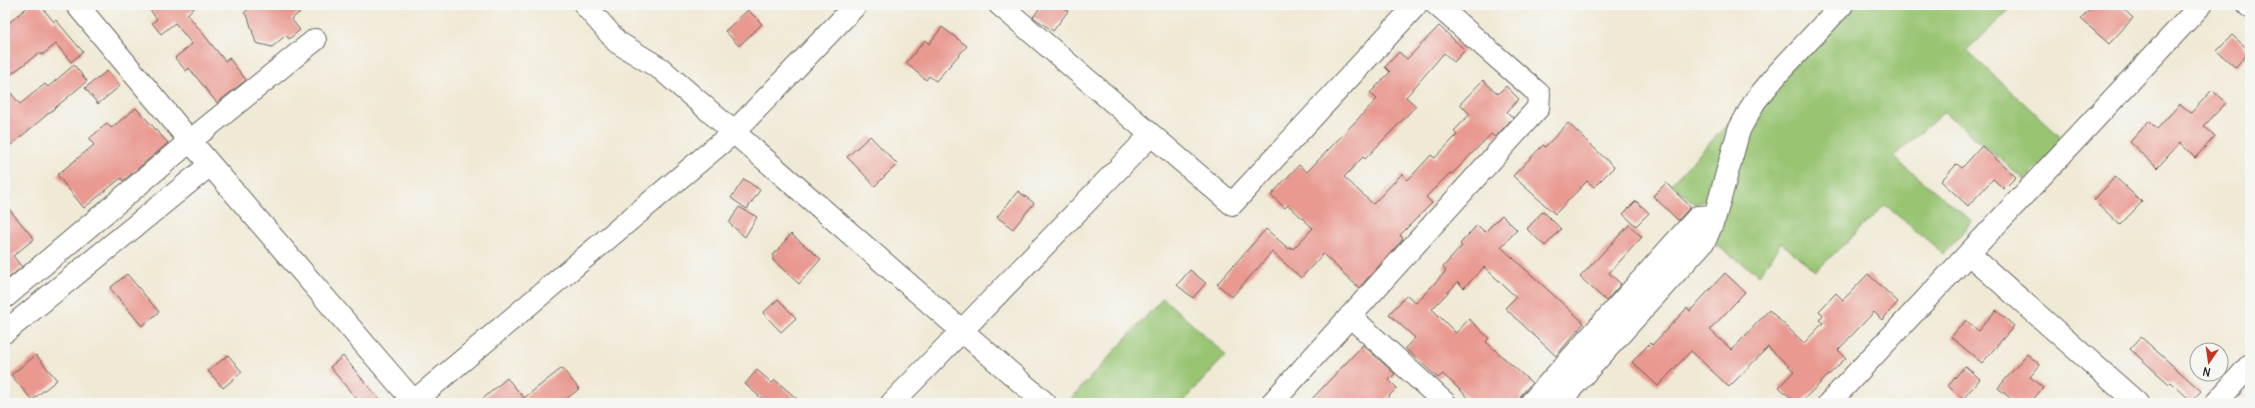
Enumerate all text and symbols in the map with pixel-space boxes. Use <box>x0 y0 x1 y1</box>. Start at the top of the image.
north arrow <box>2189 342 2229 382</box>
text: N <box>2201 364 2212 379</box>

